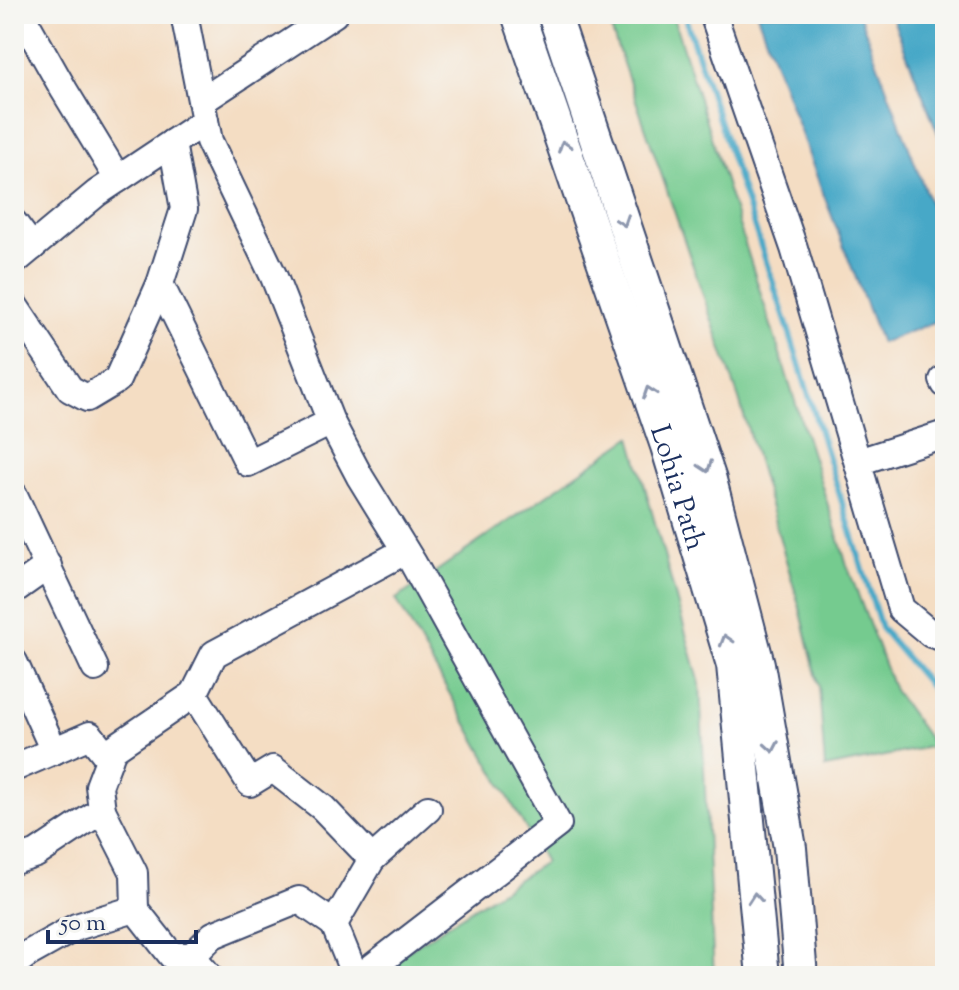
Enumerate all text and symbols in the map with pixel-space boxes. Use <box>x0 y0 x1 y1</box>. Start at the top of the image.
one-way arrow <box>558 140 574 154</box>
one-way arrow <box>614 213 630 227</box>
one-way arrow <box>642 386 658 400</box>
street label: Lohia Path <box>638 420 714 556</box>
one-way arrow <box>697 460 713 473</box>
one-way arrow <box>719 634 735 648</box>
one-way arrow <box>763 740 780 754</box>
one-way arrow <box>747 891 764 904</box>
scale bar <box>48 894 196 944</box>
text: 50 m <box>58 907 106 941</box>

